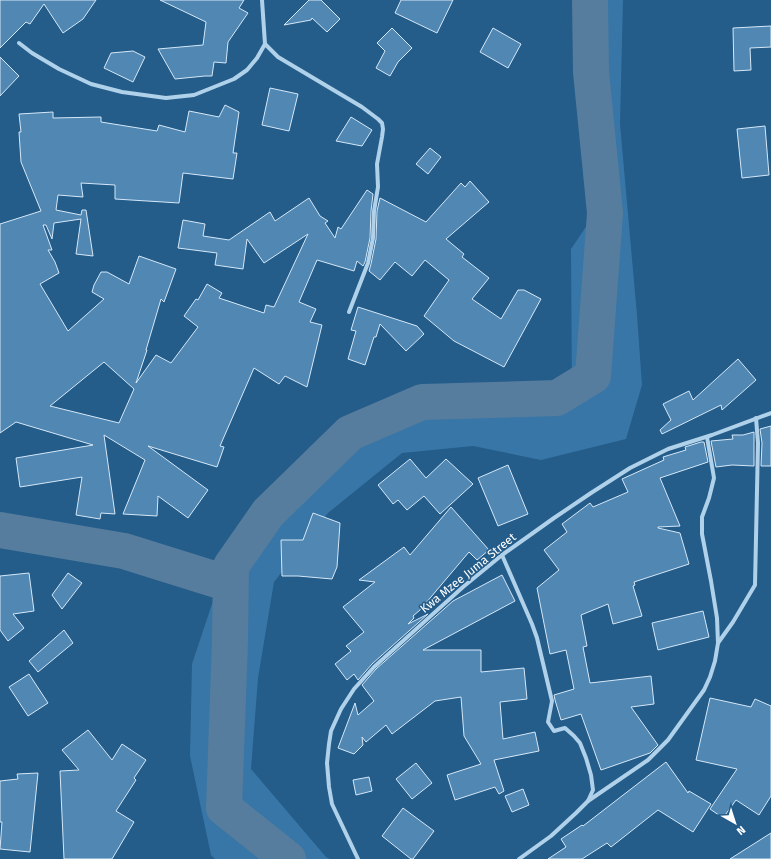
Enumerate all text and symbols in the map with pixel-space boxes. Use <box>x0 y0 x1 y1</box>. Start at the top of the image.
street label: Kwa Mzee Juma Street <box>417 530 519 616</box>
north arrow <box>715 803 755 843</box>
text: N <box>734 823 748 838</box>

